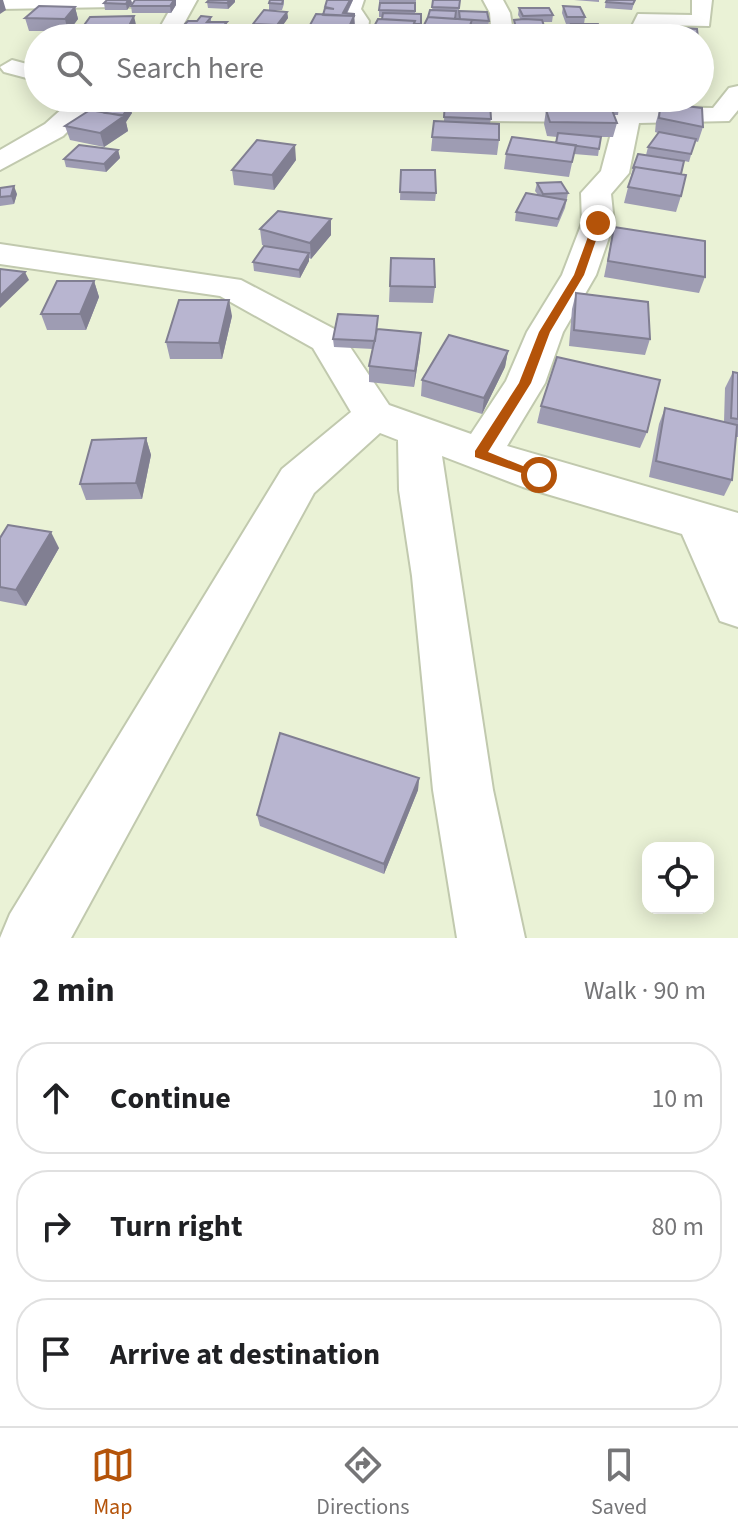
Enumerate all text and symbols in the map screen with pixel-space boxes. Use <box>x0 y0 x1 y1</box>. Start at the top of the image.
search box <box>24 24 714 112</box>
icon: search <box>52 46 96 90</box>
text: Search here <box>116 47 264 90</box>
route end <box>580 205 616 241</box>
route start <box>521 457 557 493</box>
map controls <box>642 842 714 914</box>
button: locate <box>642 842 714 914</box>
text: 2 min <box>32 966 115 1015</box>
text: Walk · 90 m <box>584 972 706 1009</box>
icon: ahead <box>34 1076 78 1120</box>
text: Continue <box>110 1077 231 1120</box>
text: 10 m <box>651 1080 704 1117</box>
icon: right <box>34 1204 78 1248</box>
text: Turn right <box>110 1205 242 1248</box>
text: 80 m <box>651 1208 704 1245</box>
icon: arrive <box>34 1332 78 1376</box>
text: Arrive at destination <box>110 1333 380 1376</box>
tab: Map <box>91 1443 135 1523</box>
tab: Directions <box>316 1443 409 1523</box>
tab: Saved <box>591 1443 647 1523</box>

